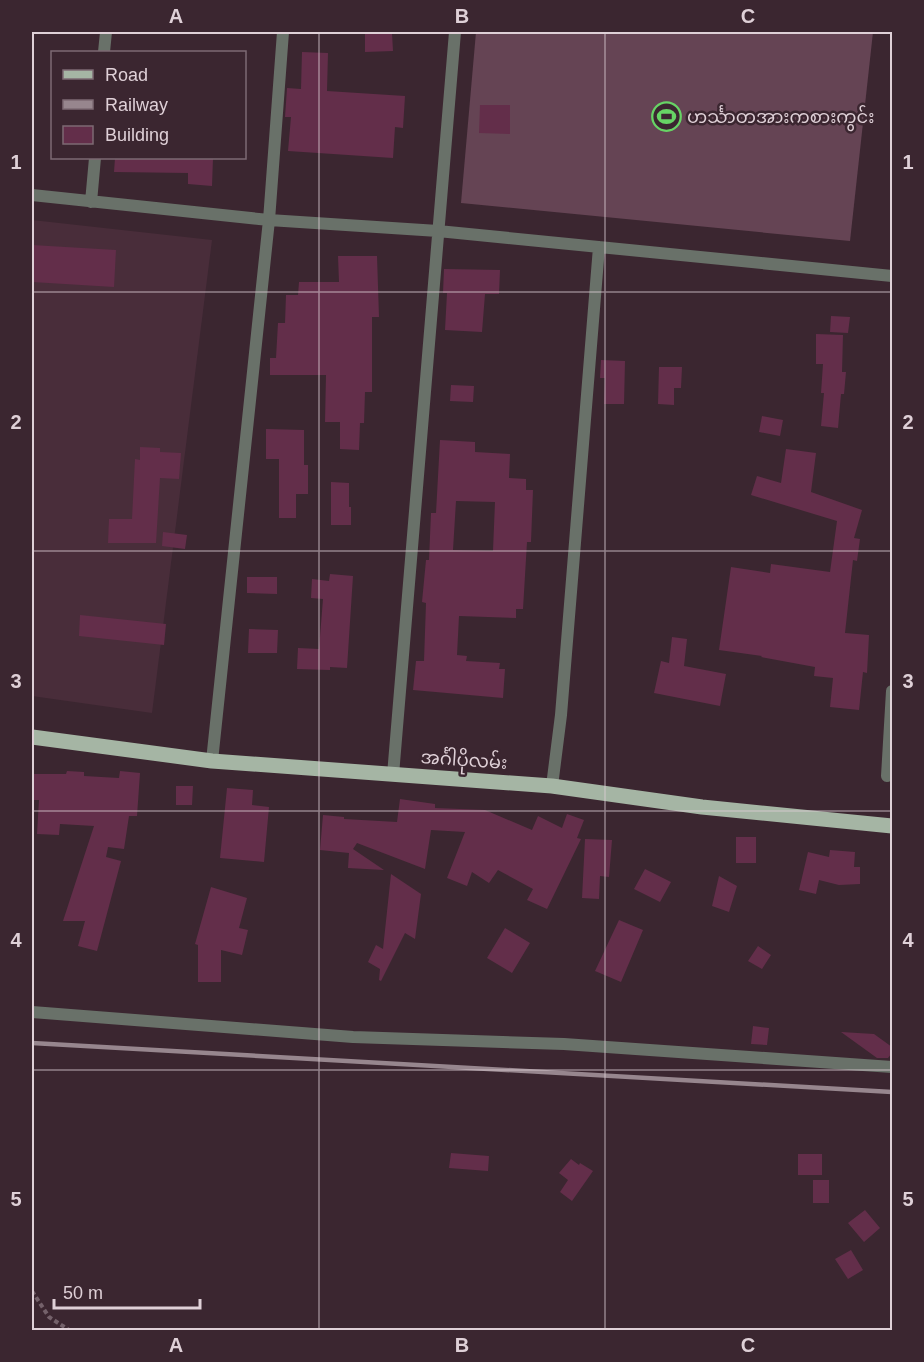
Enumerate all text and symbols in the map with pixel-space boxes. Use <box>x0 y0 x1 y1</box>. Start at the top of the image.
text: A <box>169 5 183 27</box>
text: B <box>455 5 469 27</box>
text: C <box>741 5 755 27</box>
legend <box>51 51 246 159</box>
text: Road <box>105 65 148 85</box>
text: Railway <box>105 95 168 115</box>
sports icon: ဟင်္သာတအားကစားကွင်း <box>650 101 682 133</box>
place label: ဟင်္သာတအားကစားကွင်း <box>687 104 875 132</box>
text: Building <box>105 125 169 145</box>
text: 1 <box>10 151 22 173</box>
text: 1 <box>902 151 914 173</box>
text: 2 <box>10 411 22 433</box>
text: 2 <box>902 411 914 433</box>
text: 3 <box>10 670 22 692</box>
text: 3 <box>902 670 914 692</box>
street label: အင်္ဂါပိုလမ်း <box>420 743 508 778</box>
text: 4 <box>10 929 22 951</box>
text: 4 <box>902 929 914 951</box>
text: 5 <box>10 1188 22 1210</box>
text: 5 <box>902 1188 914 1210</box>
scale bar <box>54 1272 200 1310</box>
text: 50 m <box>63 1283 103 1303</box>
text: A <box>169 1334 183 1356</box>
text: B <box>455 1334 469 1356</box>
text: C <box>741 1334 755 1356</box>

